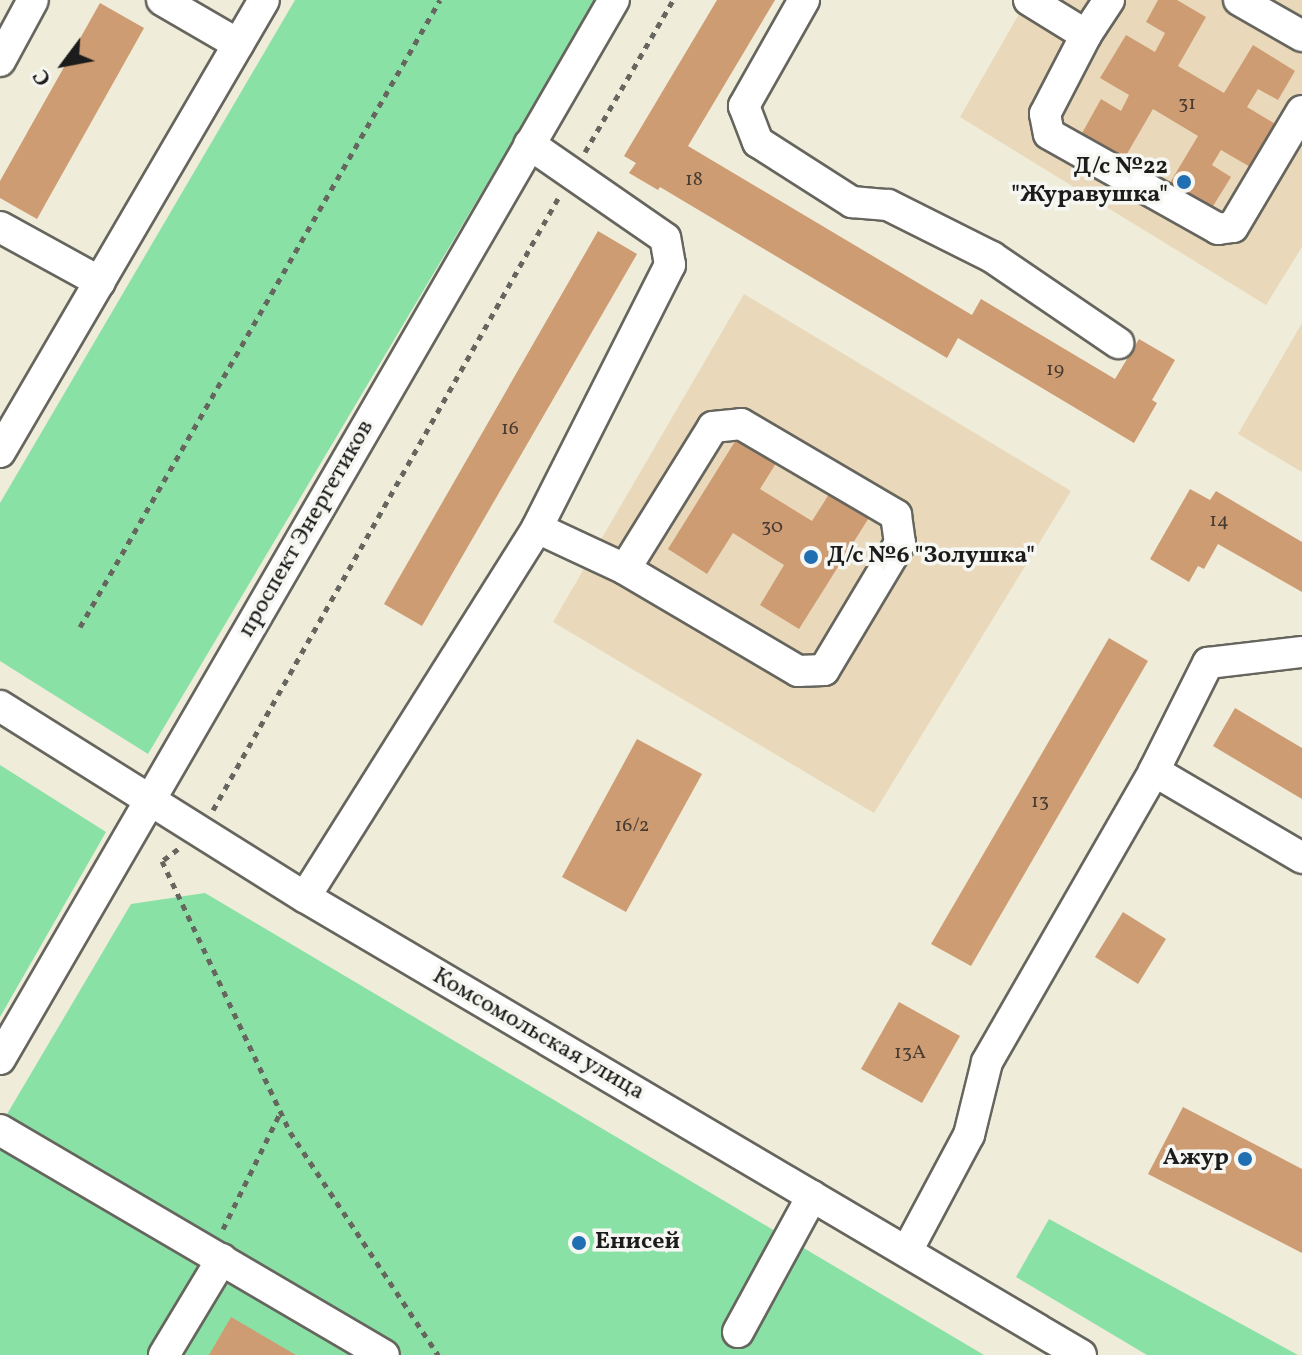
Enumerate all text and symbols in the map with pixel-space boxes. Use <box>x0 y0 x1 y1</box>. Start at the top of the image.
north arrow <box>24 24 104 104</box>
text: С <box>26 63 60 91</box>
house number: 31 <box>1178 92 1196 116</box>
place label: Д/с №22 "Журавушка" <box>1011 154 1168 210</box>
house number: 18 <box>685 168 703 192</box>
marker: Д/с №22 "Журавушка" <box>1175 173 1193 191</box>
house number: 19 <box>1046 358 1064 382</box>
street label: проспект Энергетиков <box>233 415 381 643</box>
house number: 16 <box>501 417 519 441</box>
house number: 14 <box>1209 509 1229 533</box>
house number: 30 <box>761 515 783 539</box>
place label: Д/с №6 "Золушка" <box>827 543 1035 571</box>
marker: Д/с №6 "Золушка" <box>802 548 820 566</box>
house number: 13 <box>1031 790 1049 814</box>
house number: 16/2 <box>615 814 649 838</box>
street label: Комсомольская улица <box>427 962 649 1108</box>
house number: 13А <box>894 1041 926 1065</box>
place label: Ажур <box>1163 1145 1229 1173</box>
marker: Ажур <box>1236 1150 1254 1168</box>
place label: Енисей <box>595 1229 680 1257</box>
marker: Енисей <box>570 1234 588 1252</box>

